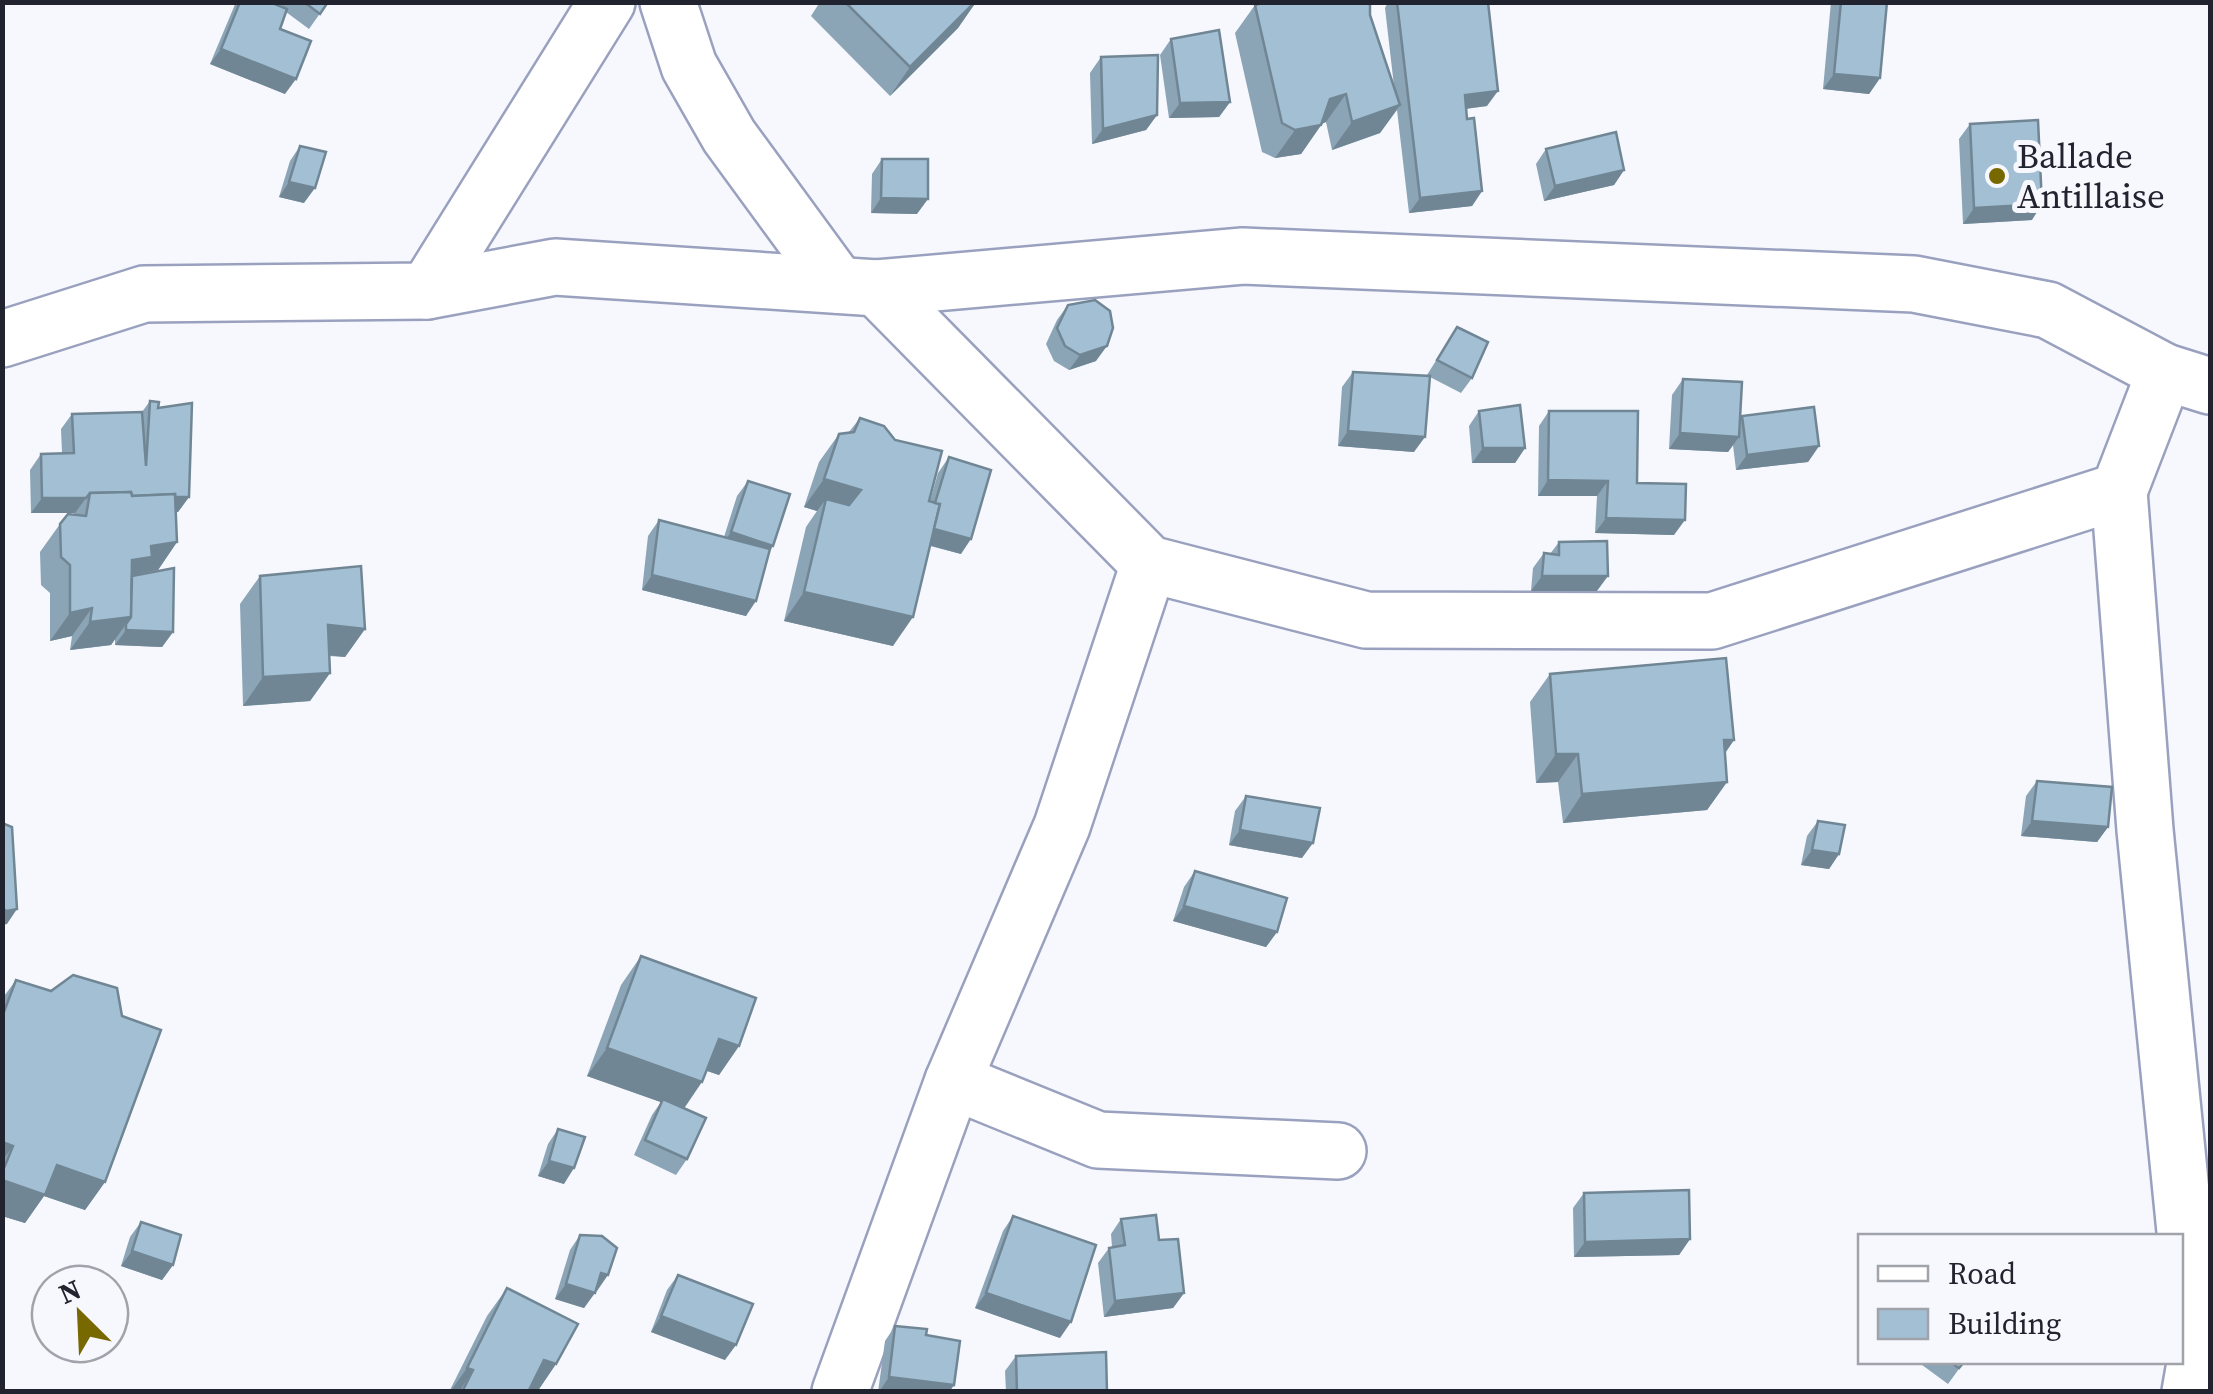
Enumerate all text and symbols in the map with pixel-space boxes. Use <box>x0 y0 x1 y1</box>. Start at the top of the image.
place label: Ballade Antillaise <box>2017 132 2165 220</box>
marker: Ballade Antillaise <box>1986 165 2008 187</box>
legend <box>1858 1234 2183 1364</box>
text: Road <box>1948 1253 2016 1294</box>
north arrow <box>30 1264 130 1364</box>
text: N <box>53 1270 87 1313</box>
text: Building <box>1948 1303 2061 1344</box>

